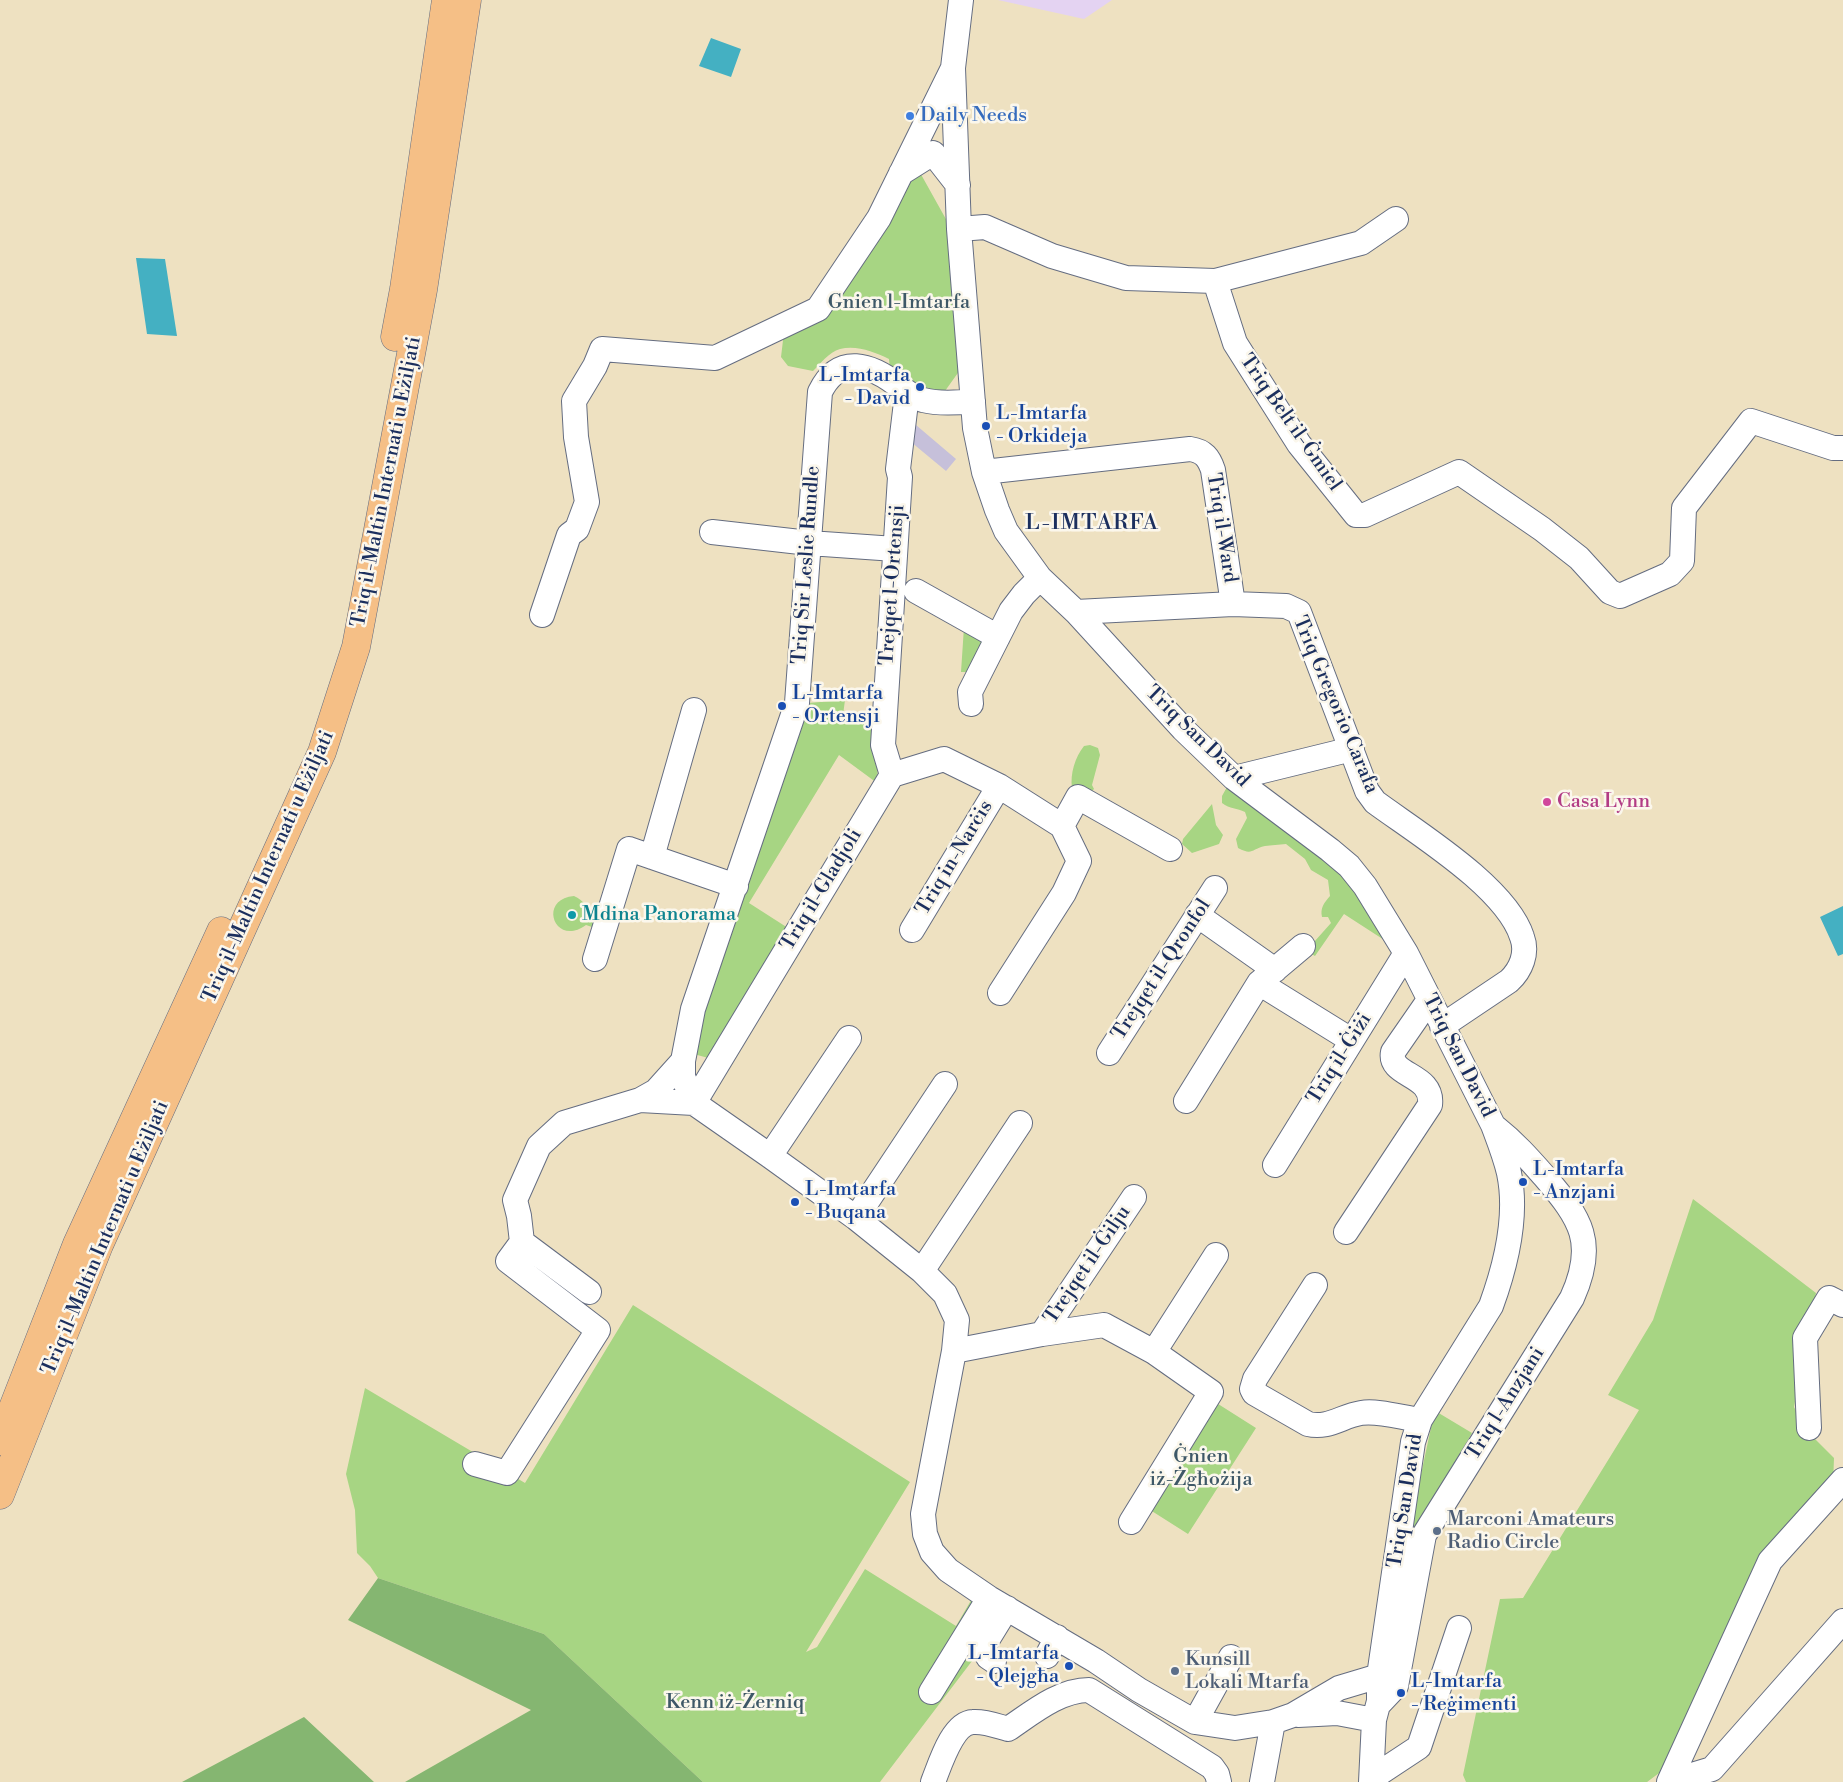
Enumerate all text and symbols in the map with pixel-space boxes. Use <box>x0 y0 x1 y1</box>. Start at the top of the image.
place label: Daily Needs <box>920 104 1027 128</box>
marker: Daily Needs <box>904 110 916 122</box>
park label: Gnien l-Imtarfa <box>828 291 970 315</box>
street label: Triq il-Maltin Internati u Eżiljati <box>347 335 427 629</box>
street label: Triq Belt il-Ġmiel <box>1234 350 1346 496</box>
place label: L-Imtarfa - David <box>819 364 910 411</box>
marker: L-Imtarfa - David <box>914 381 926 393</box>
place label: L-Imtarfa - Orkideja <box>996 402 1087 449</box>
marker: L-Imtarfa - Orkideja <box>980 420 992 432</box>
street label: Triq Sir Leslie Rundle <box>788 465 826 665</box>
street label: Triq il-Ward <box>1200 471 1242 585</box>
street label: Trejqet l-Ortensji <box>875 504 911 666</box>
district label: L-IMTARFA <box>1024 511 1160 537</box>
street label: Triq Gregorio Carafa <box>1287 613 1383 797</box>
street label: Triq San David <box>1140 681 1254 793</box>
place label: L-Imtarfa - Ortensji <box>792 682 883 729</box>
marker: L-Imtarfa - Ortensji <box>776 700 788 712</box>
street label: Triq il-Maltin Internati u Eżiljati <box>198 727 340 1007</box>
place label: Casa Lynn <box>1557 790 1650 814</box>
street label: Triq in-Narċis <box>911 796 999 920</box>
marker: Casa Lynn <box>1541 796 1553 808</box>
street label: Triq il-Gladjoli <box>776 825 868 955</box>
street label: Trejqet il-Qronfol <box>1107 895 1217 1045</box>
place label: Mdina Panorama <box>582 903 736 927</box>
marker: Mdina Panorama <box>566 909 578 921</box>
street label: Triq San David <box>1417 990 1499 1122</box>
street label: Triq il-Ġiżi <box>1303 1009 1377 1109</box>
street label: Triq il-Maltin Internati u Eżiljati <box>37 1097 175 1379</box>
place label: L-Imtarfa - Anzjani <box>1533 1158 1624 1205</box>
marker: L-Imtarfa - Anzjani <box>1517 1176 1529 1188</box>
place label: L-Imtarfa - Buqana <box>805 1178 896 1225</box>
marker: L-Imtarfa - Buqana <box>789 1196 801 1208</box>
street label: Trejqet il-Ġilju <box>1040 1201 1136 1329</box>
street label: Triq l-Anzjani <box>1462 1343 1550 1465</box>
street label: Triq San David <box>1384 1432 1428 1570</box>
park label: Ġnien iż-Żgħożija <box>1150 1445 1252 1492</box>
place label: Marconi Amateurs Radio Circle <box>1447 1508 1614 1555</box>
marker: Marconi Amateurs Radio Circle <box>1431 1525 1443 1537</box>
place label: L-Imtarfa - Qlejgħa <box>968 1642 1059 1689</box>
place label: Kunsill Lokali Mtarfa <box>1185 1648 1309 1695</box>
marker: L-Imtarfa - Qlejgħa <box>1063 1660 1075 1672</box>
marker: Kunsill Lokali Mtarfa <box>1169 1665 1181 1677</box>
place label: L-Imtarfa - Reġimenti <box>1411 1670 1517 1717</box>
marker: L-Imtarfa - Reġimenti <box>1395 1687 1407 1699</box>
park label: Kenn iż-Żerniq <box>666 1691 804 1715</box>

